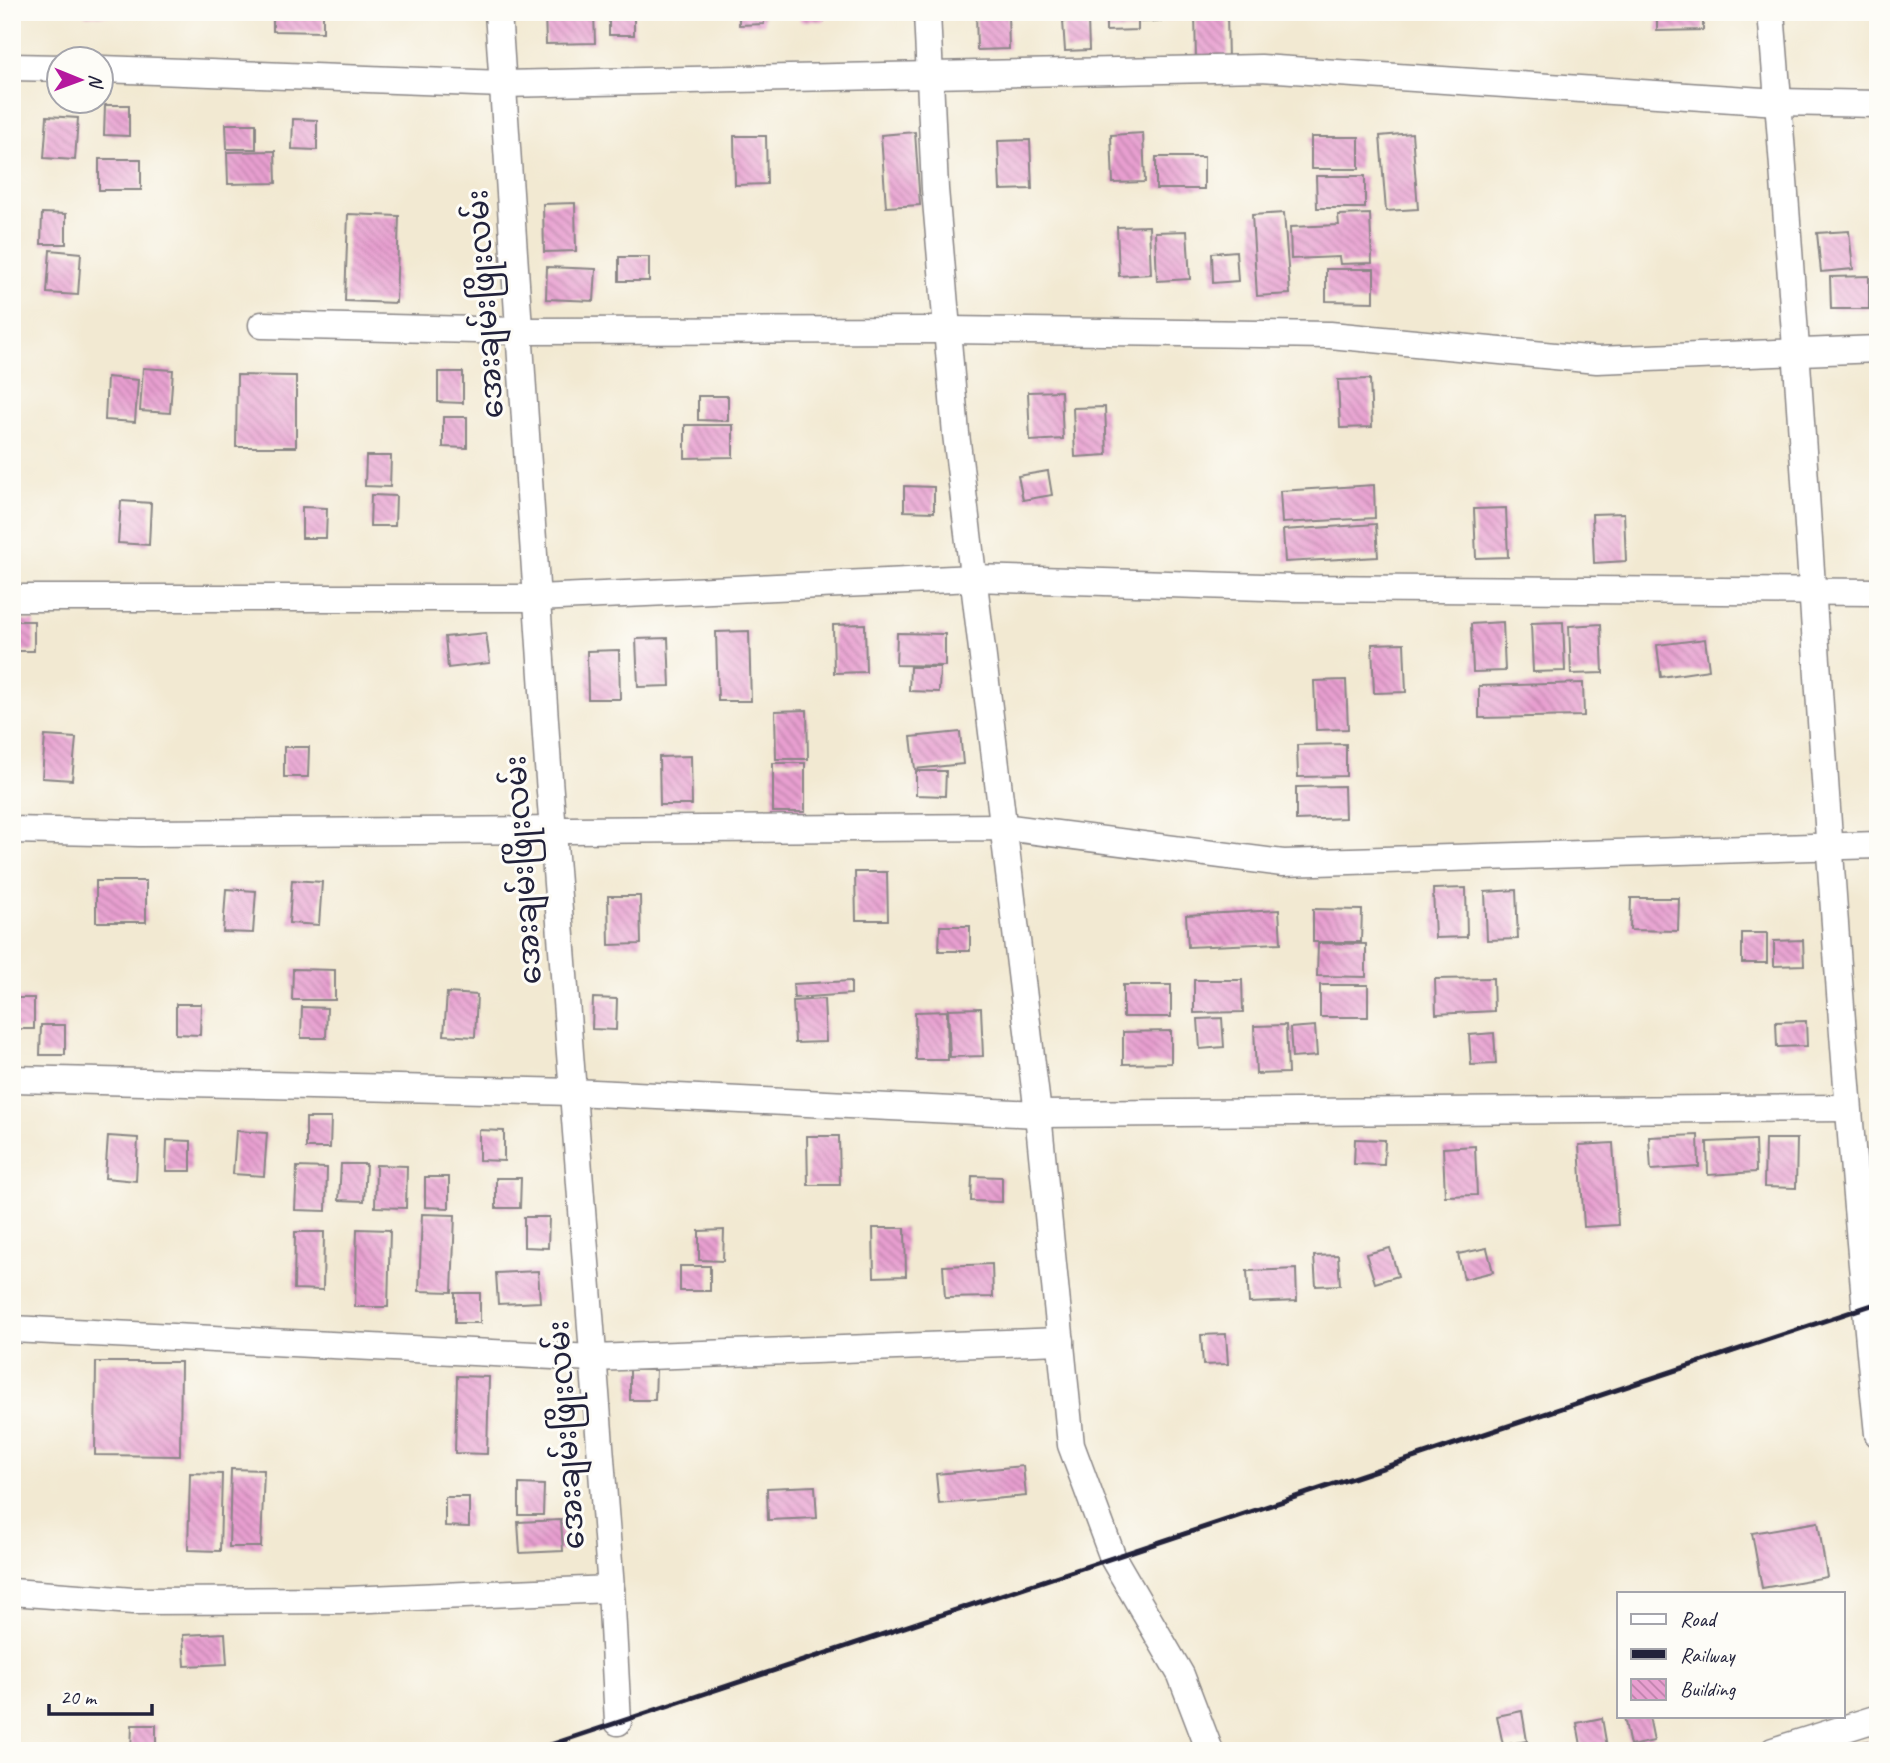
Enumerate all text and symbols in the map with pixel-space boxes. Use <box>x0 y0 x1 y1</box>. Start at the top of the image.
north arrow <box>46 46 116 116</box>
text: N <box>84 74 108 90</box>
street label: အေးချမ်းဖြိုးလမ်း <box>455 188 518 420</box>
street label: အေးချမ်းဖြိုးလမ်း <box>493 754 556 986</box>
street label: အေးချမ်းဖြိုးလမ်း <box>536 1319 599 1551</box>
legend <box>1617 1592 1844 1718</box>
text: Road <box>1680 1606 1719 1632</box>
text: Railway <box>1680 1642 1736 1668</box>
scale bar <box>49 1672 152 1716</box>
text: Building <box>1680 1676 1737 1702</box>
text: 20 m <box>60 1684 98 1710</box>

